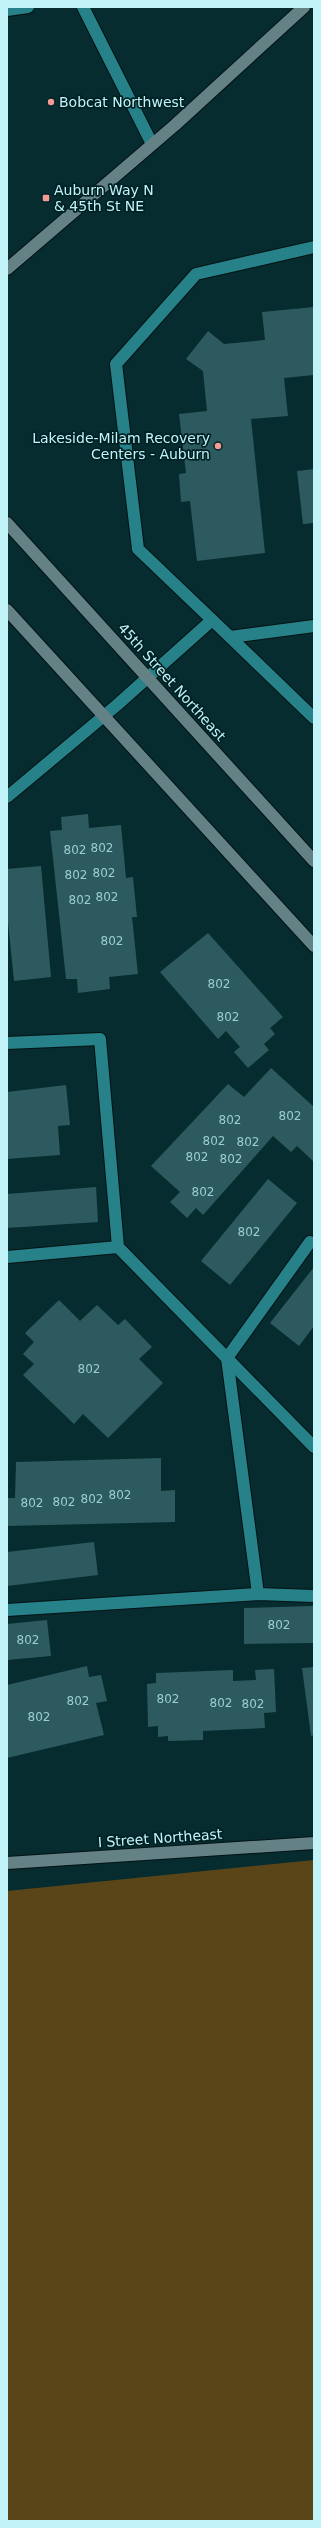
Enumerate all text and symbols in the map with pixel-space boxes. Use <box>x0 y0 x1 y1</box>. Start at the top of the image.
place label: Bobcat Northwest <box>59 94 185 110</box>
marker: Bobcat Northwest <box>46 97 56 107</box>
place label: Auburn Way N & 45th St NE <box>54 182 154 214</box>
marker: Auburn Way N & 45th St NE <box>41 193 51 203</box>
place label: Lakeside-Milam Recovery Centers - Auburn <box>32 430 210 462</box>
marker: Lakeside-Milam Recovery Centers - Auburn <box>213 441 223 451</box>
street label: 45th Street Northeast <box>115 620 229 744</box>
house number: 802 <box>91 841 113 855</box>
house number: 802 <box>64 843 86 857</box>
house number: 802 <box>93 866 115 880</box>
house number: 802 <box>65 868 87 882</box>
house number: 802 <box>96 890 118 904</box>
house number: 802 <box>69 893 91 907</box>
house number: 802 <box>101 934 123 948</box>
house number: 802 <box>208 977 230 991</box>
house number: 802 <box>217 1010 239 1024</box>
house number: 802 <box>279 1109 301 1123</box>
house number: 802 <box>219 1113 241 1127</box>
house number: 802 <box>203 1134 225 1148</box>
house number: 802 <box>237 1135 259 1149</box>
house number: 802 <box>186 1150 208 1164</box>
house number: 802 <box>220 1152 242 1166</box>
house number: 802 <box>192 1185 214 1199</box>
house number: 802 <box>238 1225 260 1239</box>
house number: 802 <box>78 1362 100 1376</box>
house number: 802 <box>109 1488 131 1502</box>
house number: 802 <box>81 1492 103 1506</box>
house number: 802 <box>53 1495 75 1509</box>
house number: 802 <box>21 1496 43 1510</box>
house number: 802 <box>268 1618 290 1632</box>
house number: 802 <box>17 1633 39 1647</box>
house number: 802 <box>157 1692 179 1706</box>
house number: 802 <box>67 1694 89 1708</box>
house number: 802 <box>210 1696 232 1710</box>
house number: 802 <box>242 1697 264 1711</box>
house number: 802 <box>28 1710 50 1724</box>
street label: I Street Northeast <box>97 1826 223 1850</box>

